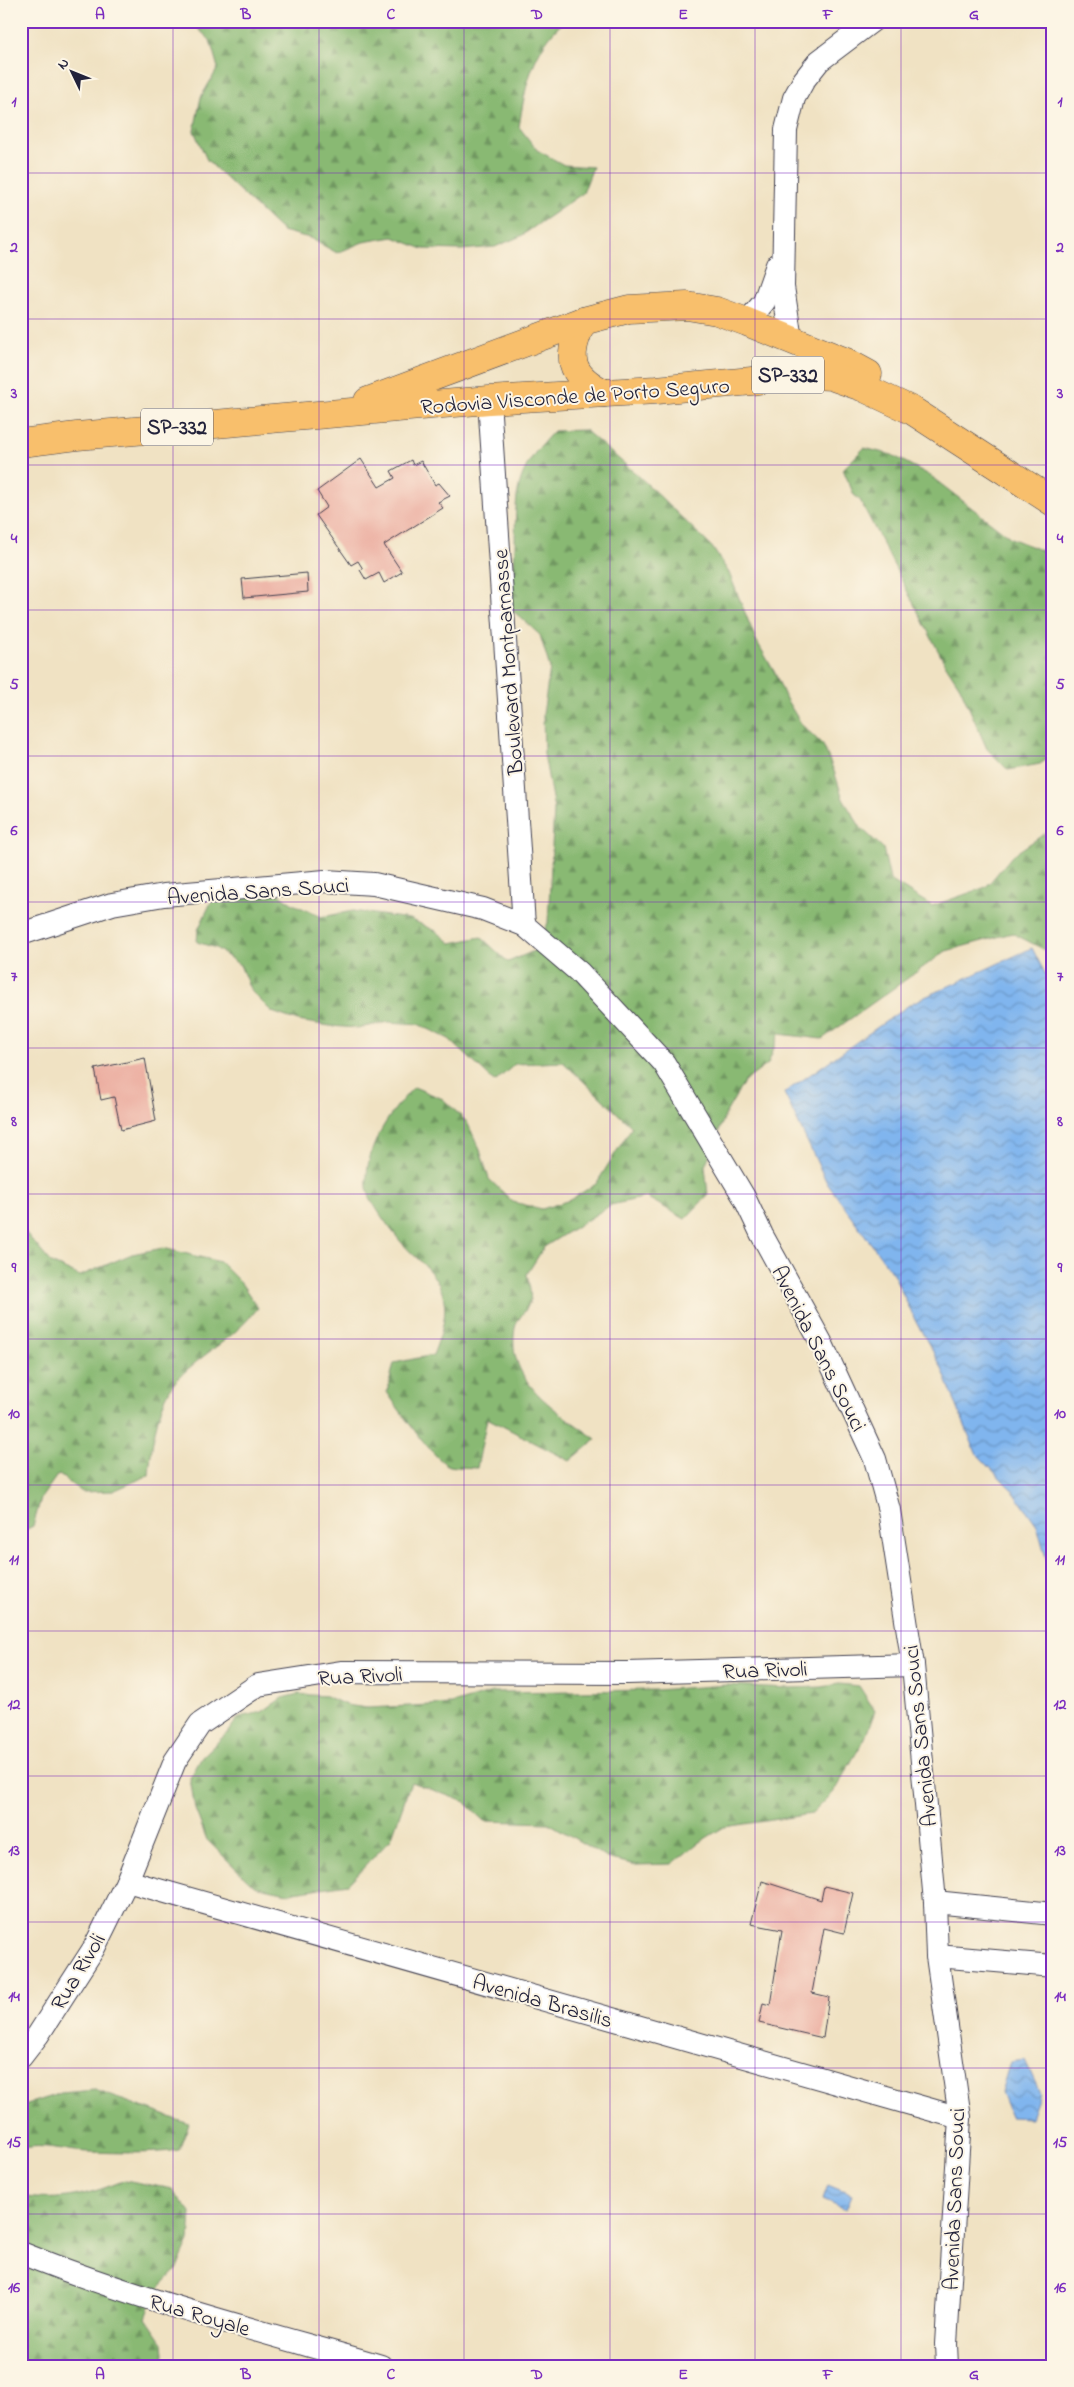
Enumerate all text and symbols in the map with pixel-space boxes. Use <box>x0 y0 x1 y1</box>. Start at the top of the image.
text: A <box>95 3 105 27</box>
text: B <box>240 3 252 27</box>
text: C <box>387 3 396 27</box>
text: D <box>530 3 543 27</box>
text: E <box>678 3 688 27</box>
text: F <box>822 3 834 27</box>
text: G <box>969 3 979 27</box>
north arrow <box>48 48 98 98</box>
text: N <box>53 54 74 75</box>
text: 1 <box>11 90 17 114</box>
text: 1 <box>1057 90 1063 114</box>
text: 2 <box>9 236 18 260</box>
text: 2 <box>1055 236 1064 260</box>
road number: SP-332 <box>752 356 824 394</box>
street label: Rodovia Visconde de Porto Seguro <box>419 371 731 426</box>
text: 3 <box>10 382 18 406</box>
text: 3 <box>1056 382 1064 406</box>
road number: SP-332 <box>141 408 213 446</box>
text: 4 <box>10 527 18 551</box>
text: 4 <box>1056 527 1064 551</box>
street label: Boulevard Montparnasse <box>486 548 534 777</box>
text: 5 <box>9 673 19 697</box>
text: 5 <box>1055 673 1065 697</box>
text: 6 <box>9 819 18 843</box>
text: 6 <box>1055 819 1064 843</box>
street label: Avenida Sans Souci <box>166 871 350 915</box>
text: 7 <box>11 965 18 989</box>
text: 7 <box>1057 965 1064 989</box>
text: 8 <box>10 1110 17 1134</box>
text: 8 <box>1056 1110 1063 1134</box>
text: 9 <box>11 1256 17 1280</box>
text: 9 <box>1057 1256 1063 1280</box>
street label: Avenida Sans Souci <box>762 1261 873 1438</box>
text: 10 <box>8 1402 20 1426</box>
text: 10 <box>1054 1402 1066 1426</box>
text: 11 <box>9 1548 20 1572</box>
text: 11 <box>1055 1548 1066 1572</box>
street label: Avenida Sans Souci <box>897 1643 947 1828</box>
street label: Rua Rivoli <box>722 1655 808 1689</box>
street label: Rua Rivoli <box>317 1660 403 1696</box>
text: 12 <box>7 1693 21 1717</box>
text: 12 <box>1053 1693 1067 1717</box>
text: 13 <box>8 1839 20 1863</box>
text: 13 <box>1054 1839 1066 1863</box>
street label: Rua Rivoli <box>44 1928 115 2017</box>
street label: Avenida Brasilis <box>468 1968 616 2038</box>
text: 14 <box>8 1985 20 2009</box>
text: 14 <box>1054 1985 1066 2009</box>
street label: Avenida Sans Souci <box>937 2107 975 2291</box>
text: 15 <box>7 2131 22 2155</box>
text: 15 <box>1053 2131 1068 2155</box>
text: 16 <box>8 2276 21 2300</box>
text: 16 <box>1054 2276 1067 2300</box>
street label: Rua Royale <box>145 2287 253 2348</box>
text: A <box>95 2363 105 2387</box>
text: B <box>240 2363 252 2387</box>
text: C <box>387 2363 396 2387</box>
text: D <box>530 2363 543 2387</box>
text: E <box>678 2363 688 2387</box>
text: F <box>822 2363 834 2387</box>
text: G <box>969 2363 979 2387</box>

